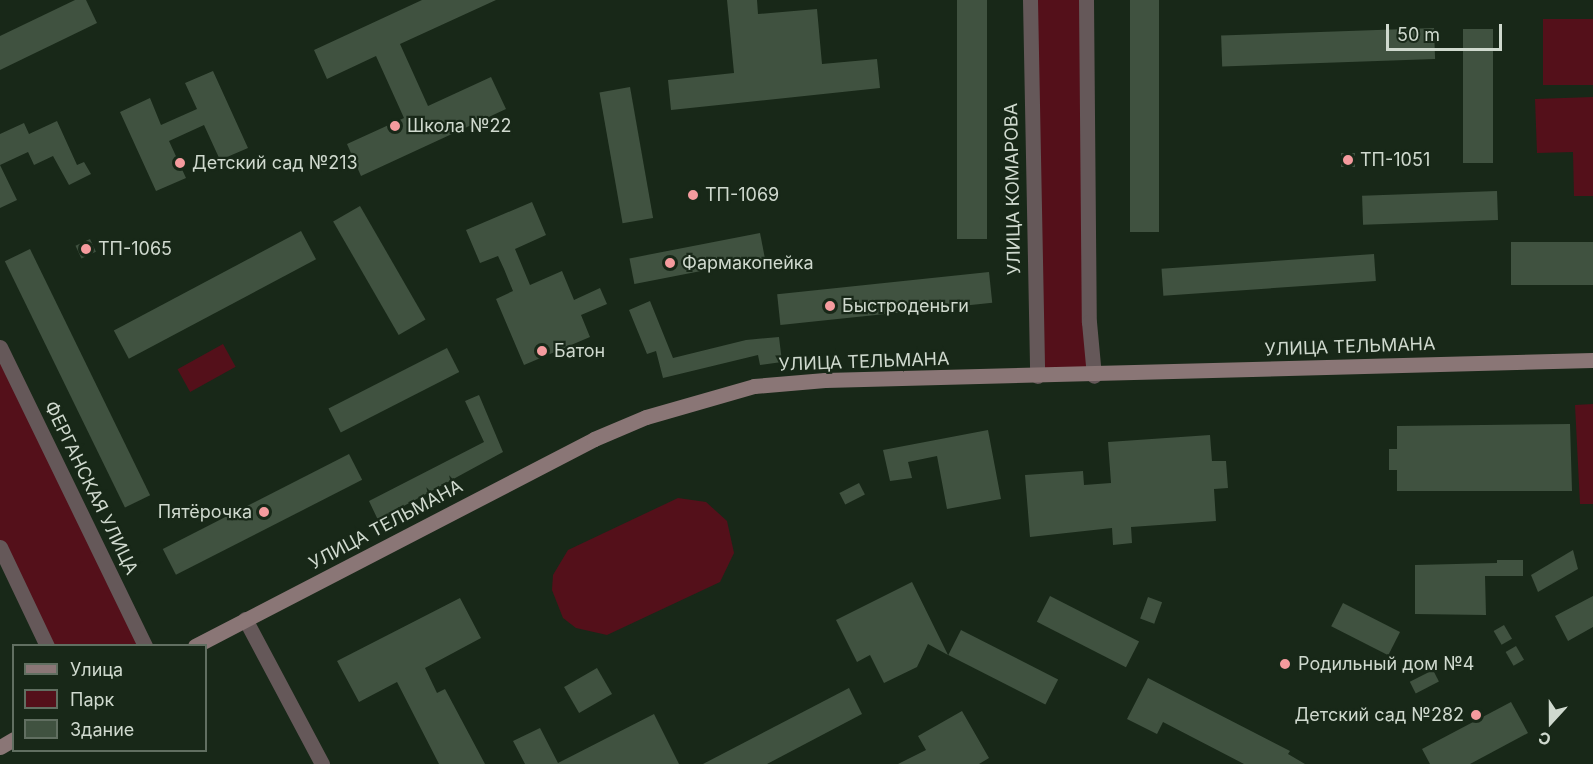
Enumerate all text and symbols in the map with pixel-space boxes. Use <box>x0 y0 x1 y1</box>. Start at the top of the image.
scale bar <box>1389 12 1504 50</box>
text: 50 m <box>1397 24 1440 45</box>
street label: УЛИЦА КОМАРОВА <box>1001 103 1025 275</box>
place label: Школа №22 <box>407 115 512 137</box>
marker: Школа №22 <box>388 119 402 133</box>
place label: ТП-1051 <box>1360 149 1430 171</box>
place label: Детский сад №213 <box>192 152 358 174</box>
marker: ТП-1051 <box>1341 153 1355 167</box>
marker: Детский сад №213 <box>173 156 187 170</box>
place label: ТП-1069 <box>705 184 779 206</box>
marker: ТП-1069 <box>686 188 700 202</box>
place label: ТП-1065 <box>98 238 172 260</box>
marker: ТП-1065 <box>79 242 93 256</box>
place label: Фармакопейка <box>682 252 814 274</box>
marker: Фармакопейка <box>663 256 677 270</box>
place label: Быстроденьги <box>842 295 969 317</box>
marker: Быстроденьги <box>823 299 837 313</box>
street label: УЛИЦА ТЕЛЬМАНА <box>1264 333 1436 361</box>
place label: Батон <box>554 340 605 362</box>
marker: Батон <box>535 344 549 358</box>
street label: УЛИЦА ТЕЛЬМАНА <box>778 348 950 376</box>
street label: ФЕРГАНСКАЯ УЛИЦА <box>40 398 142 578</box>
street label: УЛИЦА ТЕЛЬМАНА <box>305 475 467 575</box>
place label: Пятёрочка <box>158 501 252 523</box>
marker: Пятёрочка <box>257 505 271 519</box>
legend <box>12 644 207 752</box>
place label: Родильный дом №4 <box>1298 653 1474 675</box>
marker: Родильный дом №4 <box>1276 655 1294 673</box>
text: Улица <box>70 659 123 680</box>
text: Парк <box>70 689 114 710</box>
north arrow <box>1521 692 1581 752</box>
place label: Детский сад №282 <box>1295 704 1464 726</box>
marker: Детский сад №282 <box>1469 708 1483 722</box>
text: Здание <box>70 719 134 740</box>
text: С <box>1535 727 1554 750</box>

